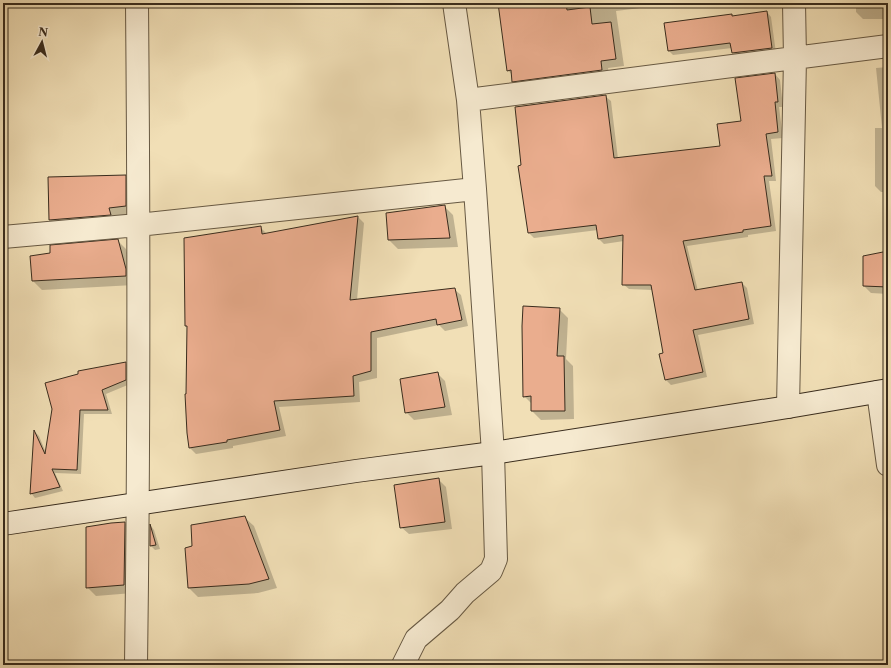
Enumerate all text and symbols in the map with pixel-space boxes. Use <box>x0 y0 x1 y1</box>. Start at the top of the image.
north arrow <box>22 22 62 62</box>
text: N <box>38 25 49 40</box>

